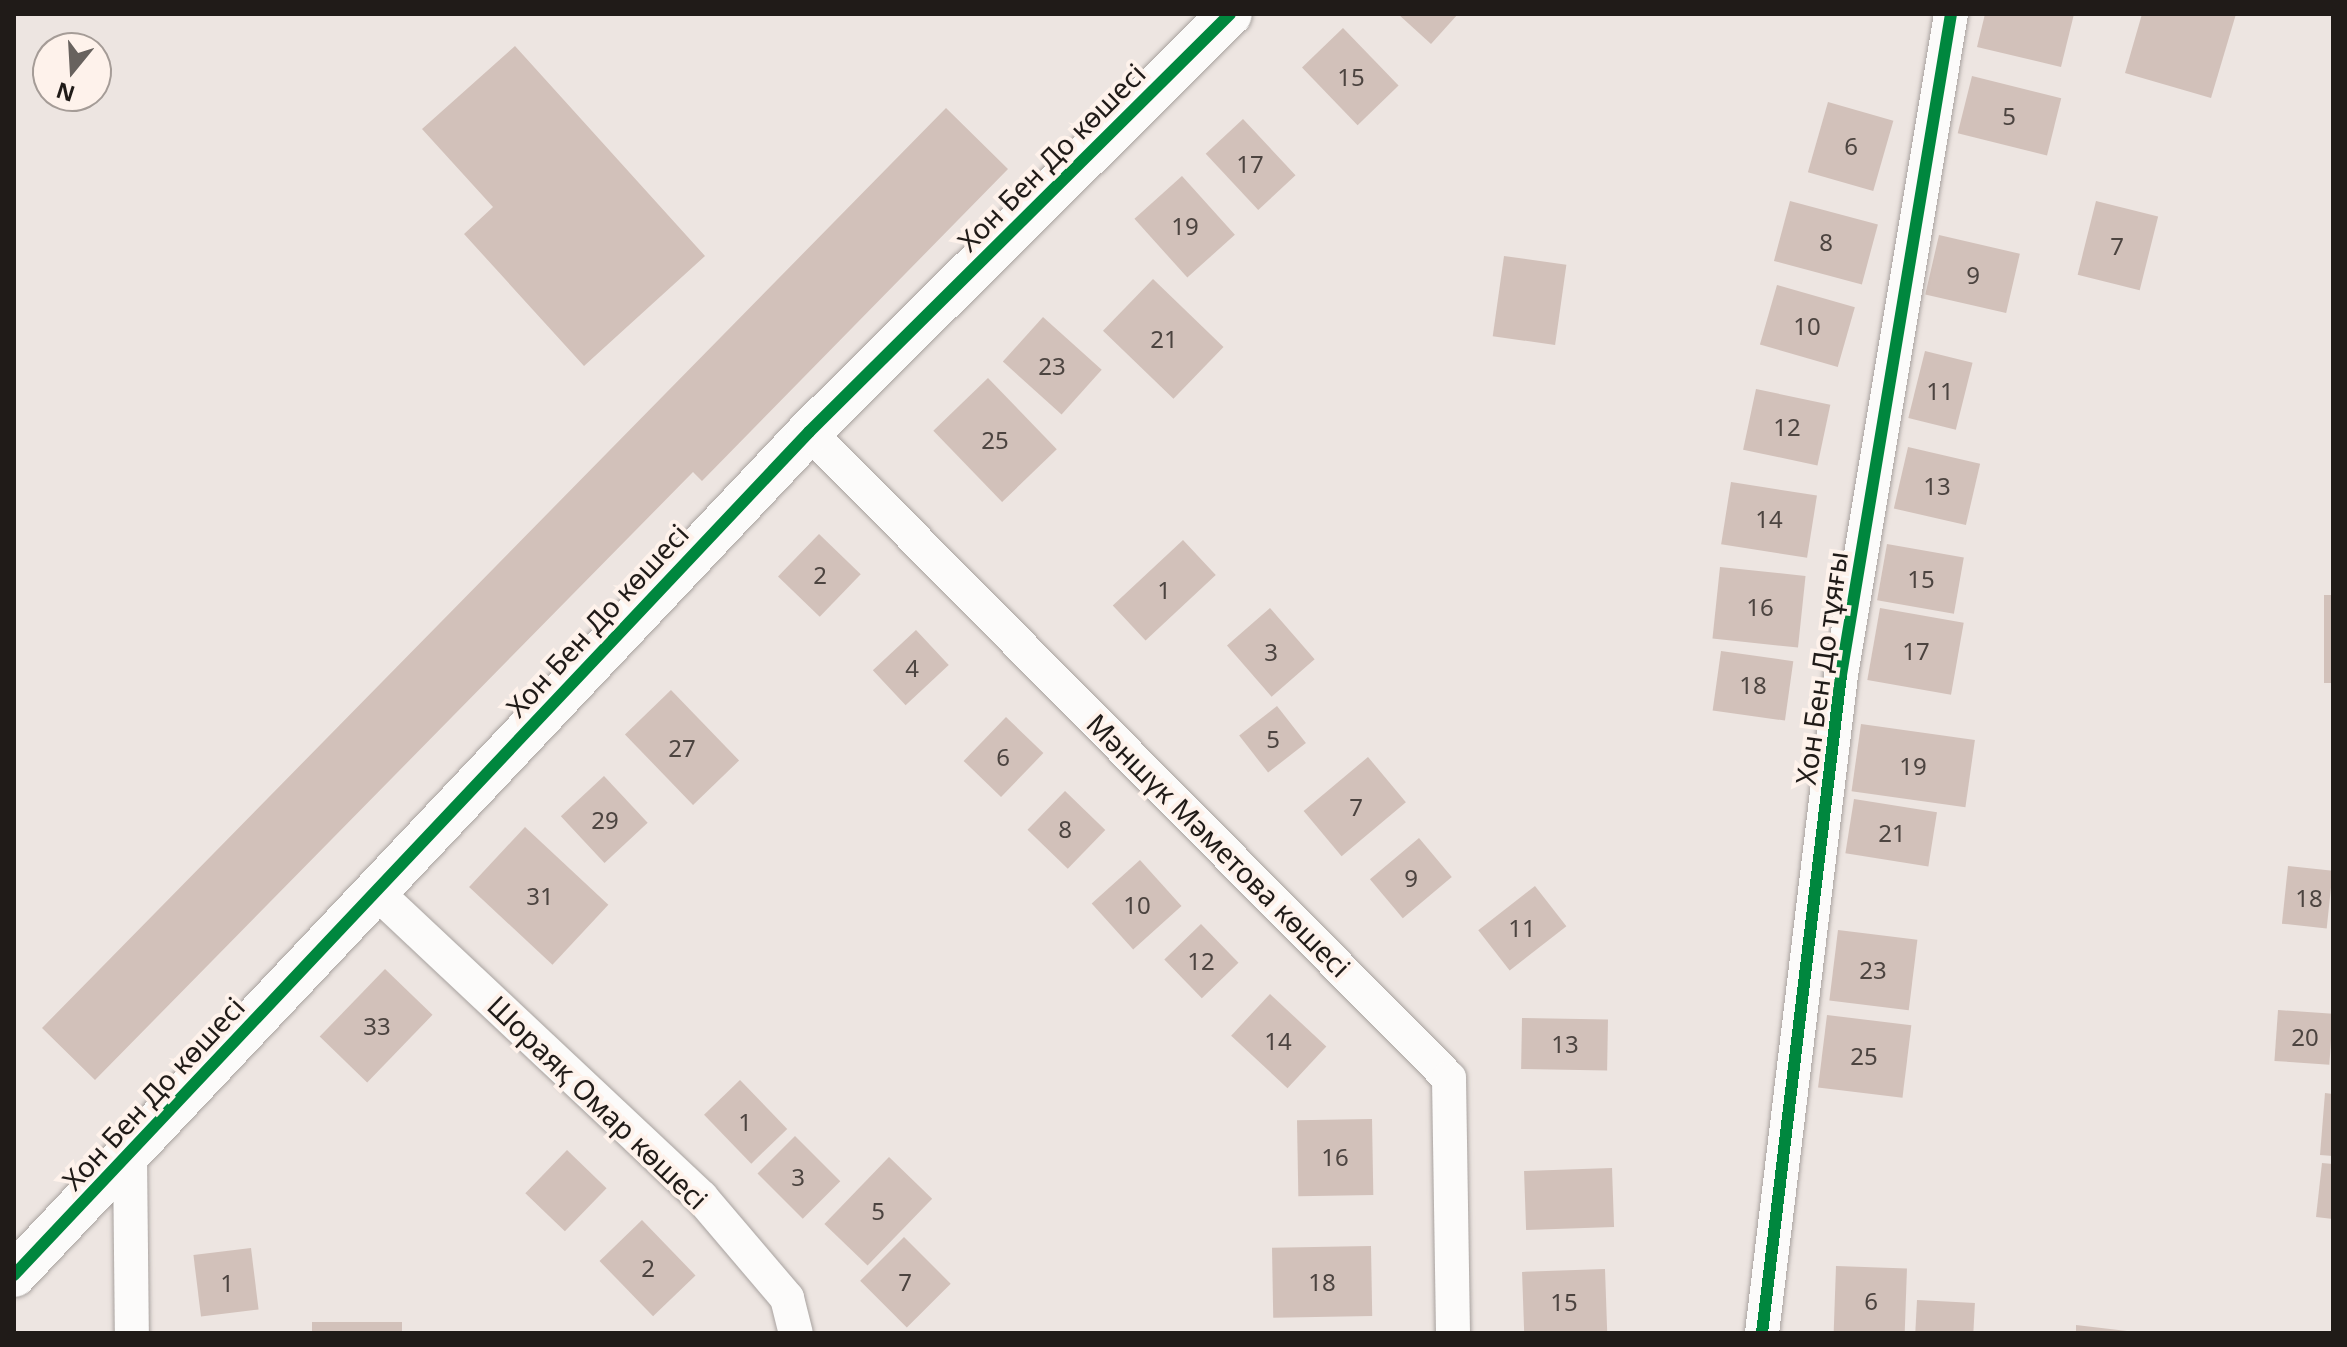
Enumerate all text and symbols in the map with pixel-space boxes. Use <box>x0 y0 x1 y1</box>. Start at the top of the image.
north arrow <box>32 32 112 112</box>
street label: Хон Бен До көшесі <box>950 56 1152 258</box>
house number: 15 <box>1337 63 1365 91</box>
text: N <box>52 76 78 110</box>
house number: 5 <box>2002 102 2016 130</box>
house number: 6 <box>1844 132 1858 160</box>
house number: 17 <box>1236 150 1264 178</box>
house number: 19 <box>1171 212 1199 240</box>
house number: 8 <box>1819 228 1833 256</box>
house number: 7 <box>2110 232 2124 260</box>
house number: 9 <box>1966 261 1980 289</box>
house number: 10 <box>1793 312 1821 340</box>
house number: 21 <box>1150 325 1178 353</box>
house number: 23 <box>1038 352 1066 380</box>
house number: 11 <box>1926 377 1954 405</box>
house number: 12 <box>1773 413 1801 441</box>
house number: 25 <box>981 426 1009 454</box>
house number: 13 <box>1923 472 1951 500</box>
house number: 14 <box>1755 505 1783 533</box>
street label: Хон Бен До көшесі <box>499 517 695 723</box>
street label: Хон Бен До тұяғы <box>1788 549 1854 787</box>
house number: 2 <box>813 561 827 589</box>
house number: 15 <box>1907 565 1935 593</box>
house number: 1 <box>1157 576 1171 604</box>
house number: 16 <box>1746 593 1774 621</box>
house number: 17 <box>1902 637 1930 665</box>
house number: 3 <box>1264 638 1278 666</box>
house number: 4 <box>905 654 919 682</box>
house number: 18 <box>1739 671 1767 699</box>
street label: Мәншүк Мәметова көшесі <box>1080 706 1358 984</box>
house number: 5 <box>1266 725 1280 753</box>
house number: 27 <box>668 734 696 762</box>
house number: 6 <box>996 743 1010 771</box>
house number: 19 <box>1899 752 1927 780</box>
house number: 7 <box>1349 793 1363 821</box>
house number: 29 <box>591 806 619 834</box>
house number: 8 <box>1058 815 1072 843</box>
house number: 21 <box>1878 819 1906 847</box>
house number: 9 <box>1404 864 1418 892</box>
house number: 31 <box>526 882 554 910</box>
house number: 18 <box>2295 884 2323 912</box>
house number: 10 <box>1123 891 1151 919</box>
house number: 11 <box>1508 914 1536 942</box>
house number: 12 <box>1187 947 1215 975</box>
house number: 23 <box>1859 956 1887 984</box>
street label: Шораяқ Омар көшесі <box>481 988 715 1216</box>
street label: Хон Бен До көшесі <box>55 990 251 1196</box>
house number: 33 <box>363 1012 391 1040</box>
house number: 20 <box>2291 1023 2319 1051</box>
house number: 14 <box>1264 1027 1292 1055</box>
house number: 13 <box>1551 1030 1579 1058</box>
house number: 25 <box>1850 1042 1878 1070</box>
house number: 1 <box>738 1108 752 1136</box>
house number: 16 <box>1321 1143 1349 1171</box>
house number: 3 <box>791 1163 805 1191</box>
house number: 5 <box>871 1197 885 1225</box>
house number: 2 <box>641 1254 655 1282</box>
house number: 7 <box>898 1268 912 1296</box>
house number: 18 <box>1308 1268 1336 1296</box>
house number: 1 <box>220 1269 234 1297</box>
house number: 6 <box>1864 1287 1878 1315</box>
house number: 15 <box>1550 1288 1578 1316</box>

